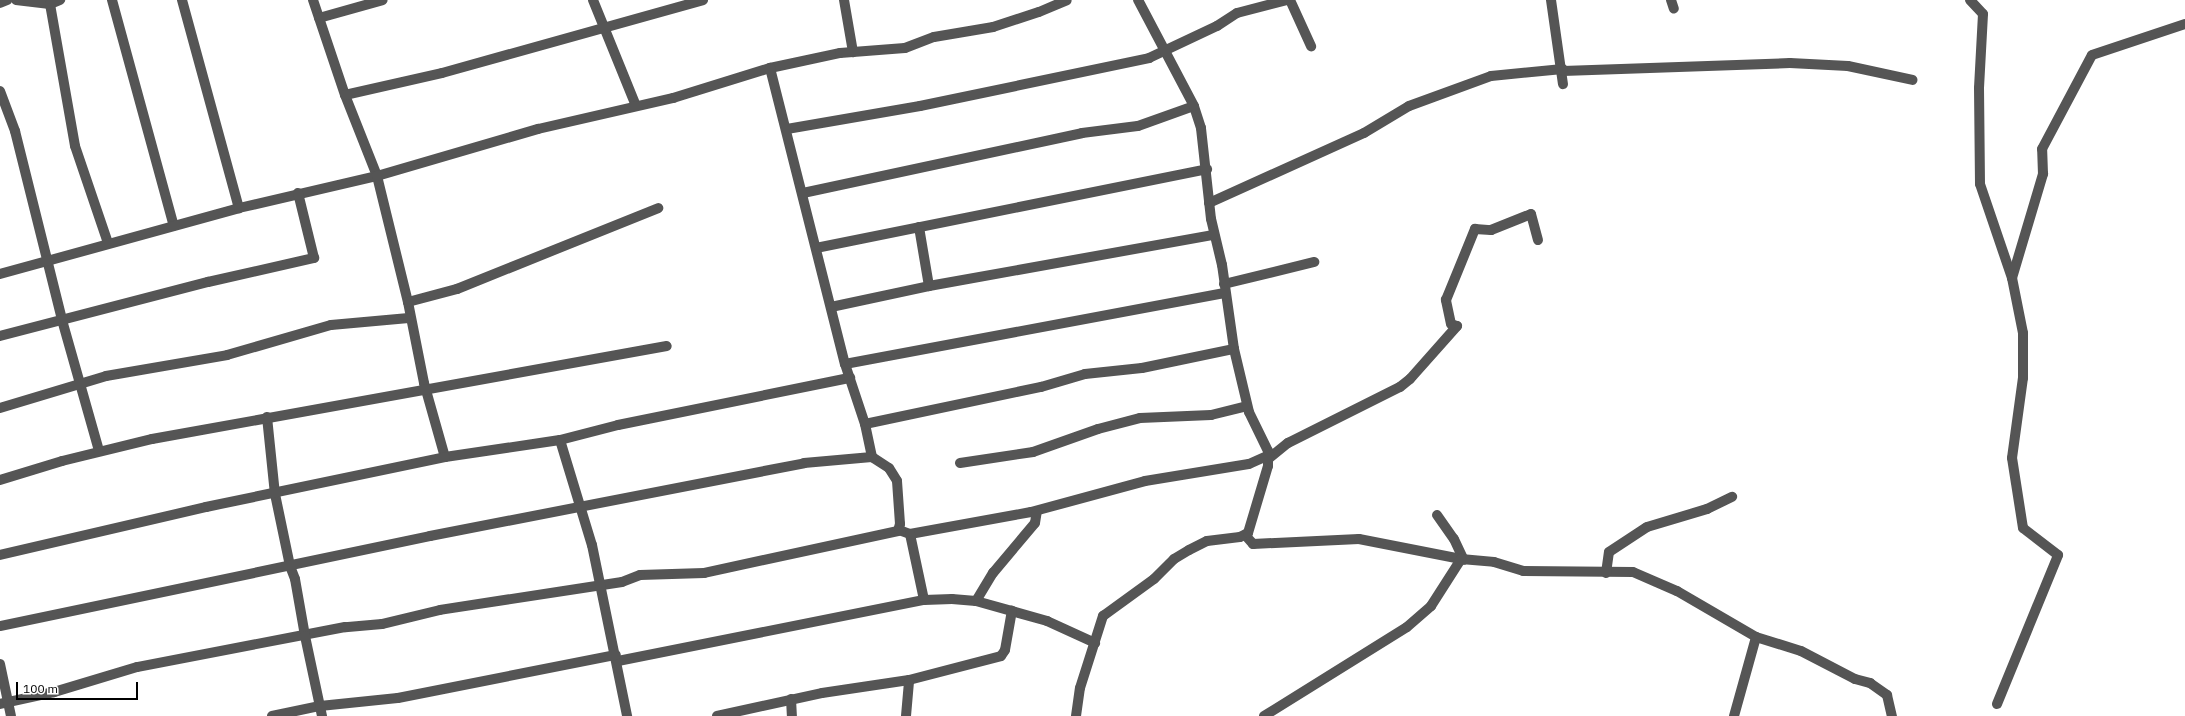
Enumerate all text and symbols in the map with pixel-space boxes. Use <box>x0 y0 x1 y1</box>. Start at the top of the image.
scale bar <box>18 674 140 700</box>
text: 100 m <box>23 681 58 696</box>

